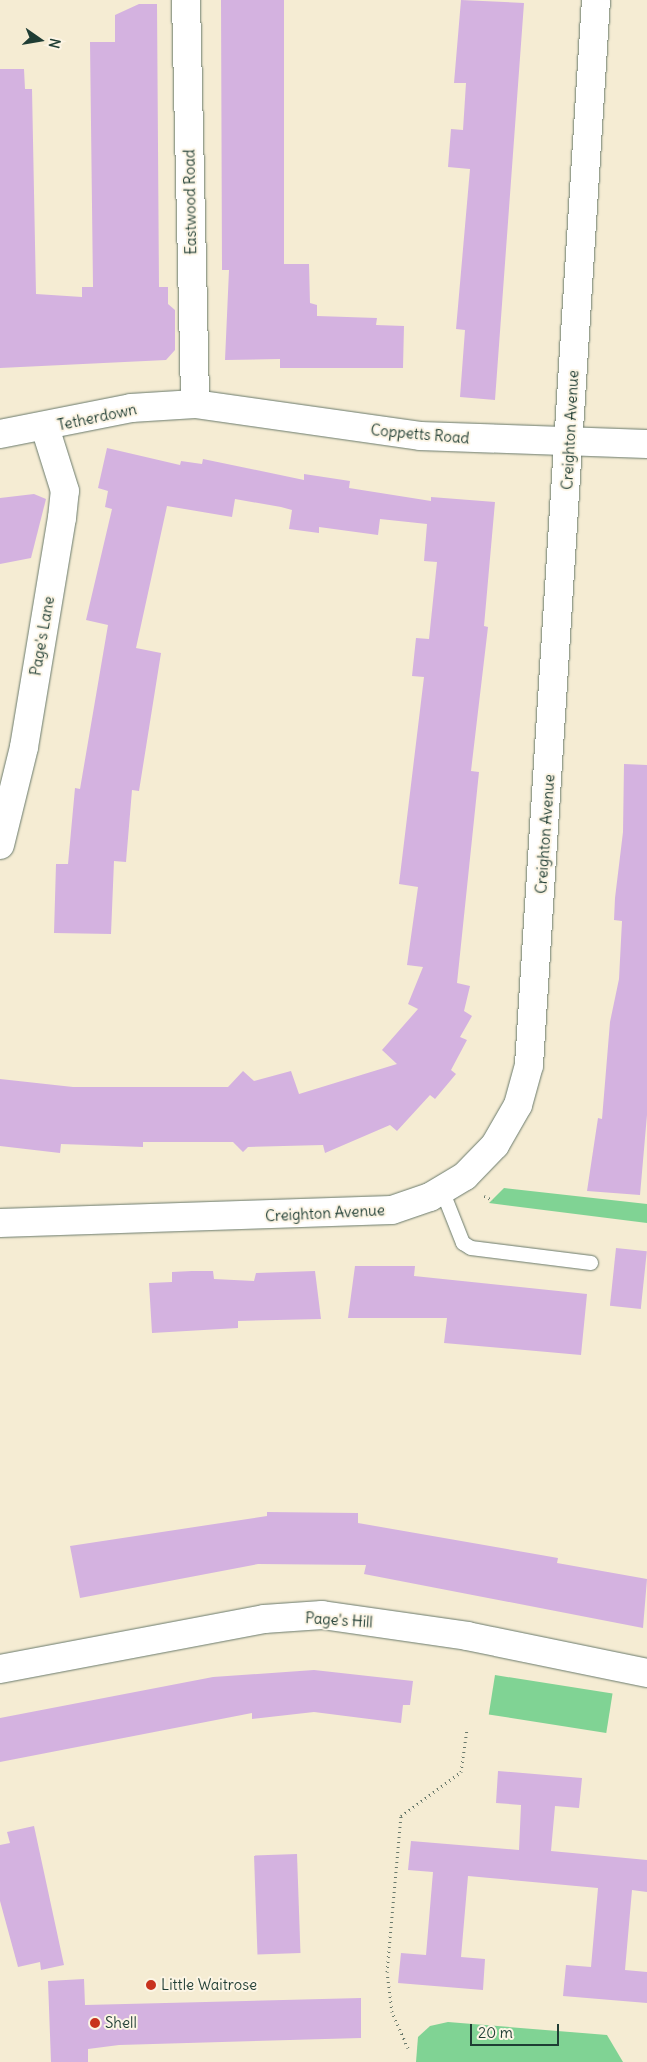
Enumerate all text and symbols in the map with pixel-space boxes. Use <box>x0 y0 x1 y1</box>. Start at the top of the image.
north arrow <box>15 15 65 65</box>
text: N <box>45 37 64 50</box>
street label: Eastwood Road <box>180 149 200 255</box>
street label: Creighton Avenue <box>558 370 582 490</box>
street label: Tetherdown <box>56 400 138 434</box>
street label: Coppetts Road <box>370 421 470 447</box>
street label: Page's Lane <box>26 595 58 677</box>
street label: Creighton Avenue <box>532 774 558 894</box>
street label: Creighton Avenue <box>265 1201 385 1225</box>
street label: Page's Hill <box>305 1609 373 1631</box>
place label: Little Waitrose <box>161 1976 257 1994</box>
marker: Little Waitrose <box>145 1979 157 1991</box>
place label: Shell <box>105 2014 137 2032</box>
scale bar <box>472 2014 561 2046</box>
marker: Shell <box>89 2017 101 2029</box>
text: 20 m <box>478 2023 513 2042</box>

